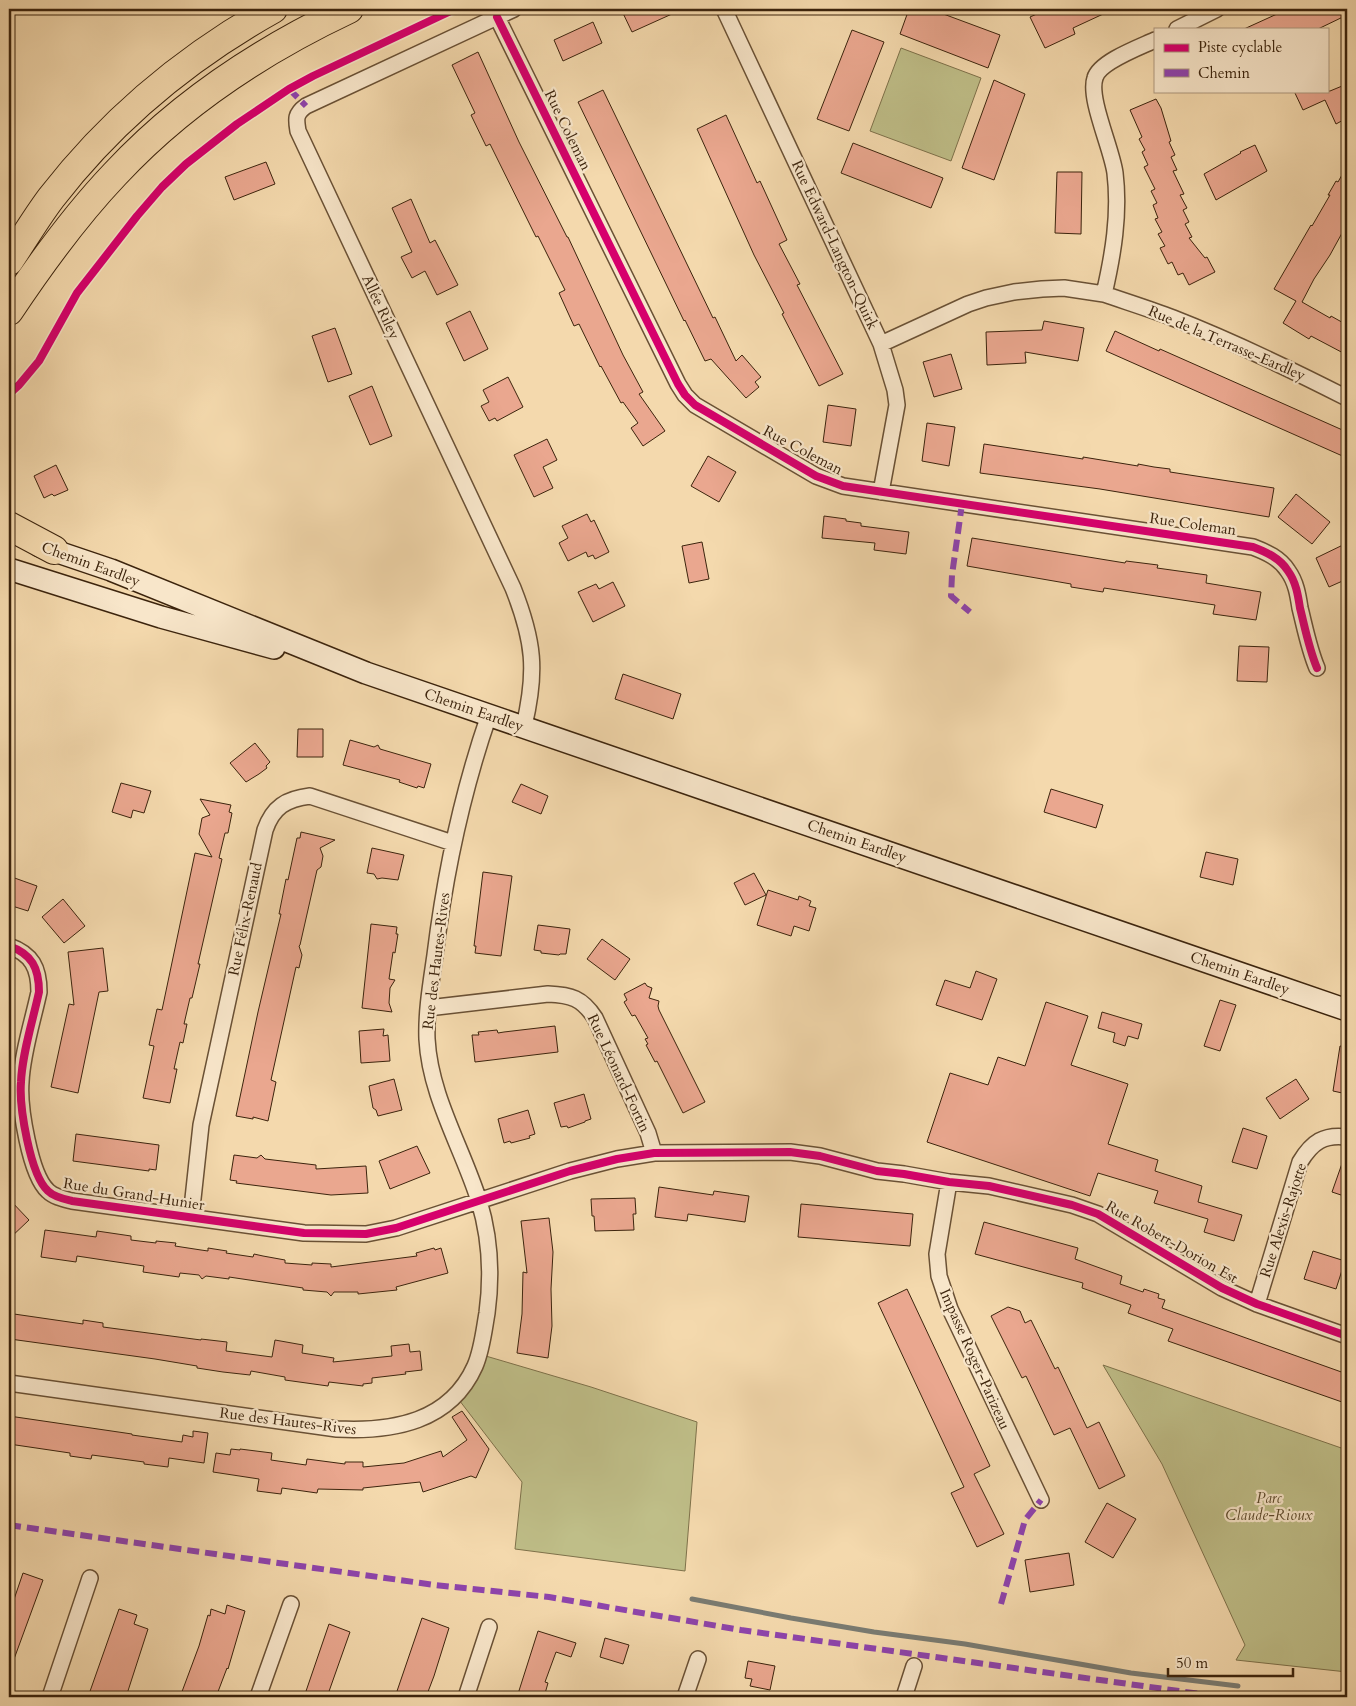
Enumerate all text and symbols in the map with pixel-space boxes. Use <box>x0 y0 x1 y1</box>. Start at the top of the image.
legend <box>1154 28 1328 92</box>
text: Piste cyclable <box>1198 37 1282 57</box>
text: Chemin <box>1198 63 1250 83</box>
street label: Rue Coleman <box>540 86 596 174</box>
street label: Rue Edward-Langton-Quirk <box>787 157 883 333</box>
street label: Allée Riley <box>357 271 405 343</box>
street label: Rue de la Terrasse-Eardley <box>1145 301 1309 385</box>
street label: Rue Coleman <box>760 421 847 480</box>
street label: Rue Coleman <box>1148 508 1238 540</box>
street label: Chemin Eardley <box>39 537 143 591</box>
street label: Chemin Eardley <box>422 684 526 736</box>
street label: Chemin Eardley <box>805 815 909 867</box>
street label: Rue Félix-Renaud <box>223 860 267 978</box>
street label: Rue des Hautes-Rives <box>418 891 454 1031</box>
street label: Chemin Eardley <box>1188 947 1292 999</box>
street label: Rue Léonard-Fortin <box>583 1011 655 1136</box>
street label: Rue Alexis-Rajotte <box>1255 1160 1311 1280</box>
street label: Rue du Grand-Hunier <box>62 1173 206 1215</box>
street label: Rue Robert-Dorion Est <box>1102 1196 1242 1288</box>
street label: Impasse Roger-Parizeau <box>935 1285 1015 1433</box>
street label: Rue des Hautes-Rives <box>218 1403 358 1439</box>
park label: Parc Claude-Rioux <box>1225 1488 1314 1525</box>
scale bar <box>1168 1646 1294 1678</box>
text: 50 m <box>1176 1653 1208 1673</box>

